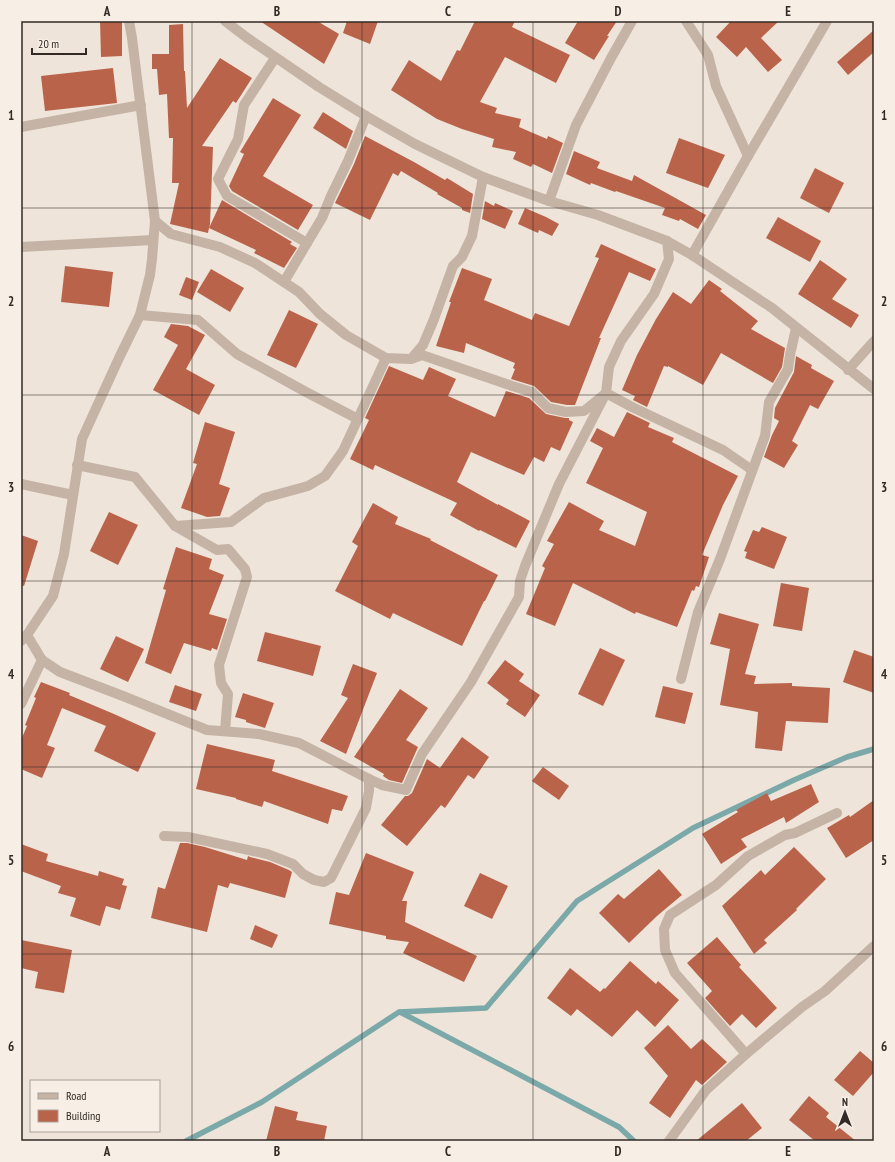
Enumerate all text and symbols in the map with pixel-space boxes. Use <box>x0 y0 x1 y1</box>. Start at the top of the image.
text: A <box>103 3 111 20</box>
text: B <box>274 3 280 20</box>
text: C <box>445 3 451 20</box>
text: D <box>615 3 622 20</box>
text: E <box>785 3 791 20</box>
scale bar <box>32 30 86 56</box>
text: 20 m <box>38 36 59 51</box>
text: 1 <box>8 107 14 124</box>
text: 1 <box>881 107 887 124</box>
text: 2 <box>8 293 14 310</box>
text: 2 <box>881 293 887 310</box>
text: 3 <box>8 479 14 496</box>
text: 3 <box>881 479 887 496</box>
text: 4 <box>8 666 15 683</box>
text: 4 <box>881 666 888 683</box>
text: 5 <box>8 852 14 869</box>
text: 5 <box>881 852 887 869</box>
text: 6 <box>8 1038 14 1055</box>
text: 6 <box>881 1038 887 1055</box>
legend <box>30 1080 160 1132</box>
text: Road <box>66 1088 86 1103</box>
north arrow <box>825 1092 865 1132</box>
text: N <box>842 1095 848 1109</box>
text: Building <box>66 1108 101 1123</box>
text: A <box>103 1143 111 1160</box>
text: B <box>274 1143 280 1160</box>
text: C <box>445 1143 451 1160</box>
text: D <box>615 1143 622 1160</box>
text: E <box>785 1143 791 1160</box>

